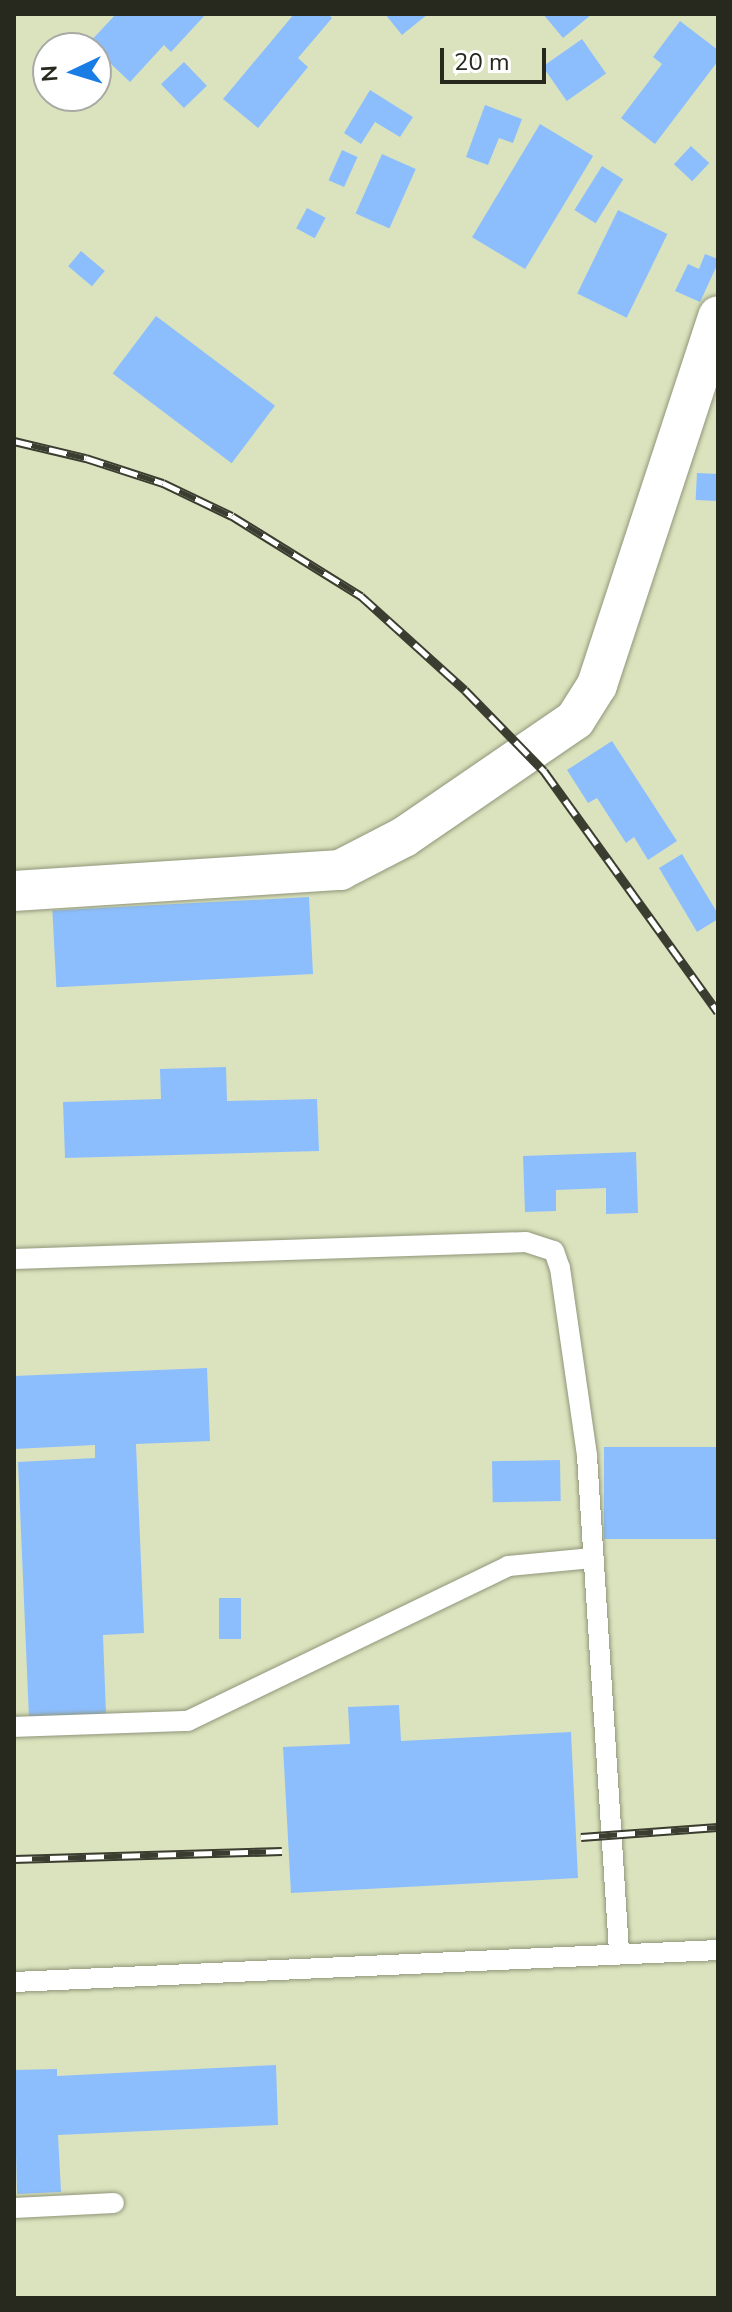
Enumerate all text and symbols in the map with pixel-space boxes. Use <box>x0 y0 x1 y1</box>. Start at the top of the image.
north arrow <box>32 32 112 112</box>
scale bar <box>444 32 550 82</box>
text: 20 m <box>454 46 510 78</box>
text: N <box>35 64 66 83</box>

